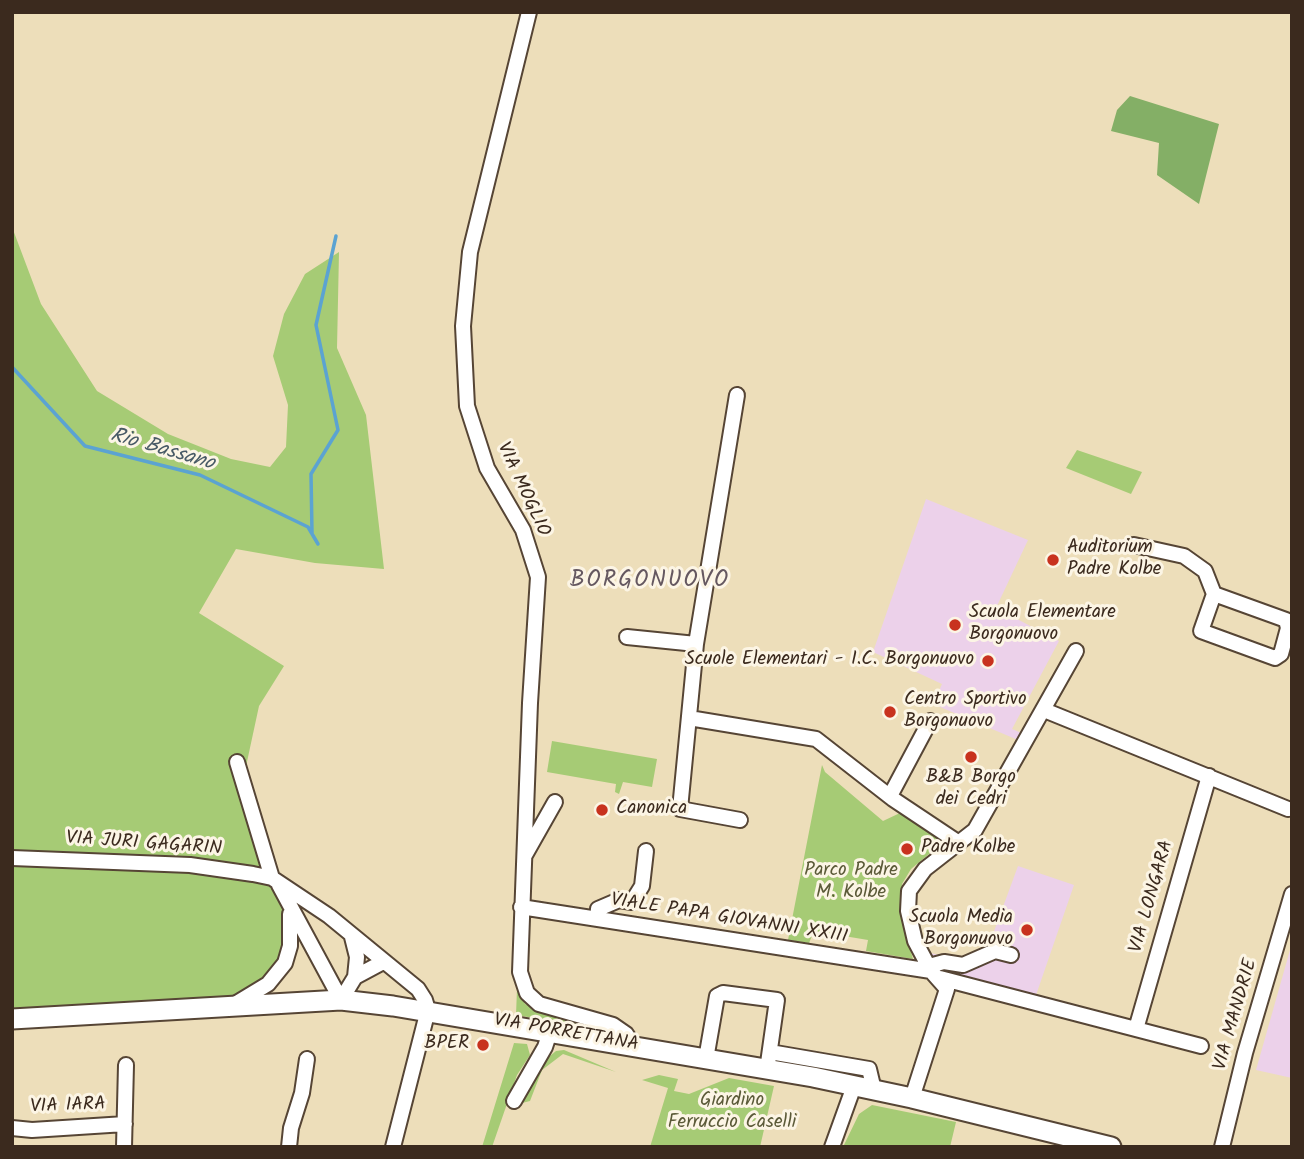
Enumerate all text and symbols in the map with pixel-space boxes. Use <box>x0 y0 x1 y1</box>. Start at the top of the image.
water label: Rio Bassano <box>107 424 217 478</box>
street label: VIA MOGLIO <box>490 439 554 541</box>
place label: Auditorium Padre Kolbe <box>1067 538 1161 582</box>
marker: Auditorium Padre Kolbe <box>1045 552 1061 568</box>
district label: BORGONUOVO <box>571 568 729 596</box>
place label: Scuola Elementare Borgonuovo <box>969 603 1116 647</box>
marker: Scuola Elementare Borgonuovo <box>947 617 963 633</box>
place label: Scuole Elementari - I.C. Borgonuovo <box>685 650 974 672</box>
marker: Scuole Elementari - I.C. Borgonuovo <box>980 653 996 669</box>
place label: Centro Sportivo Borgonuovo <box>904 690 1026 734</box>
marker: Centro Sportivo Borgonuovo <box>882 704 898 720</box>
marker: B&B Borgo dei Cedri <box>963 749 979 765</box>
place label: B&B Borgo dei Cedri <box>926 768 1016 812</box>
place label: Canonica <box>616 799 687 821</box>
marker: Canonica <box>594 802 610 818</box>
street label: VIA JURI GAGARIN <box>65 828 223 862</box>
place label: Padre Kolbe <box>921 838 1015 860</box>
street label: VIA LONGARA <box>1126 838 1180 956</box>
marker: Padre Kolbe <box>899 841 915 857</box>
park label: Parco Padre M. Kolbe <box>804 861 898 905</box>
street label: VIALE PAPA GIOVANNI XXIII <box>609 890 849 950</box>
place label: Scuola Media Borgonuovo <box>909 908 1013 952</box>
marker: Scuola Media Borgonuovo <box>1019 922 1035 938</box>
street label: VIA MANDRIE <box>1210 957 1264 1073</box>
street label: VIA PORRETTANA <box>492 1010 640 1058</box>
place label: BPER <box>424 1034 469 1056</box>
marker: BPER <box>475 1037 491 1053</box>
park label: Giardino Ferruccio Caselli <box>668 1091 796 1135</box>
street label: VIA IARA <box>30 1094 106 1120</box>

